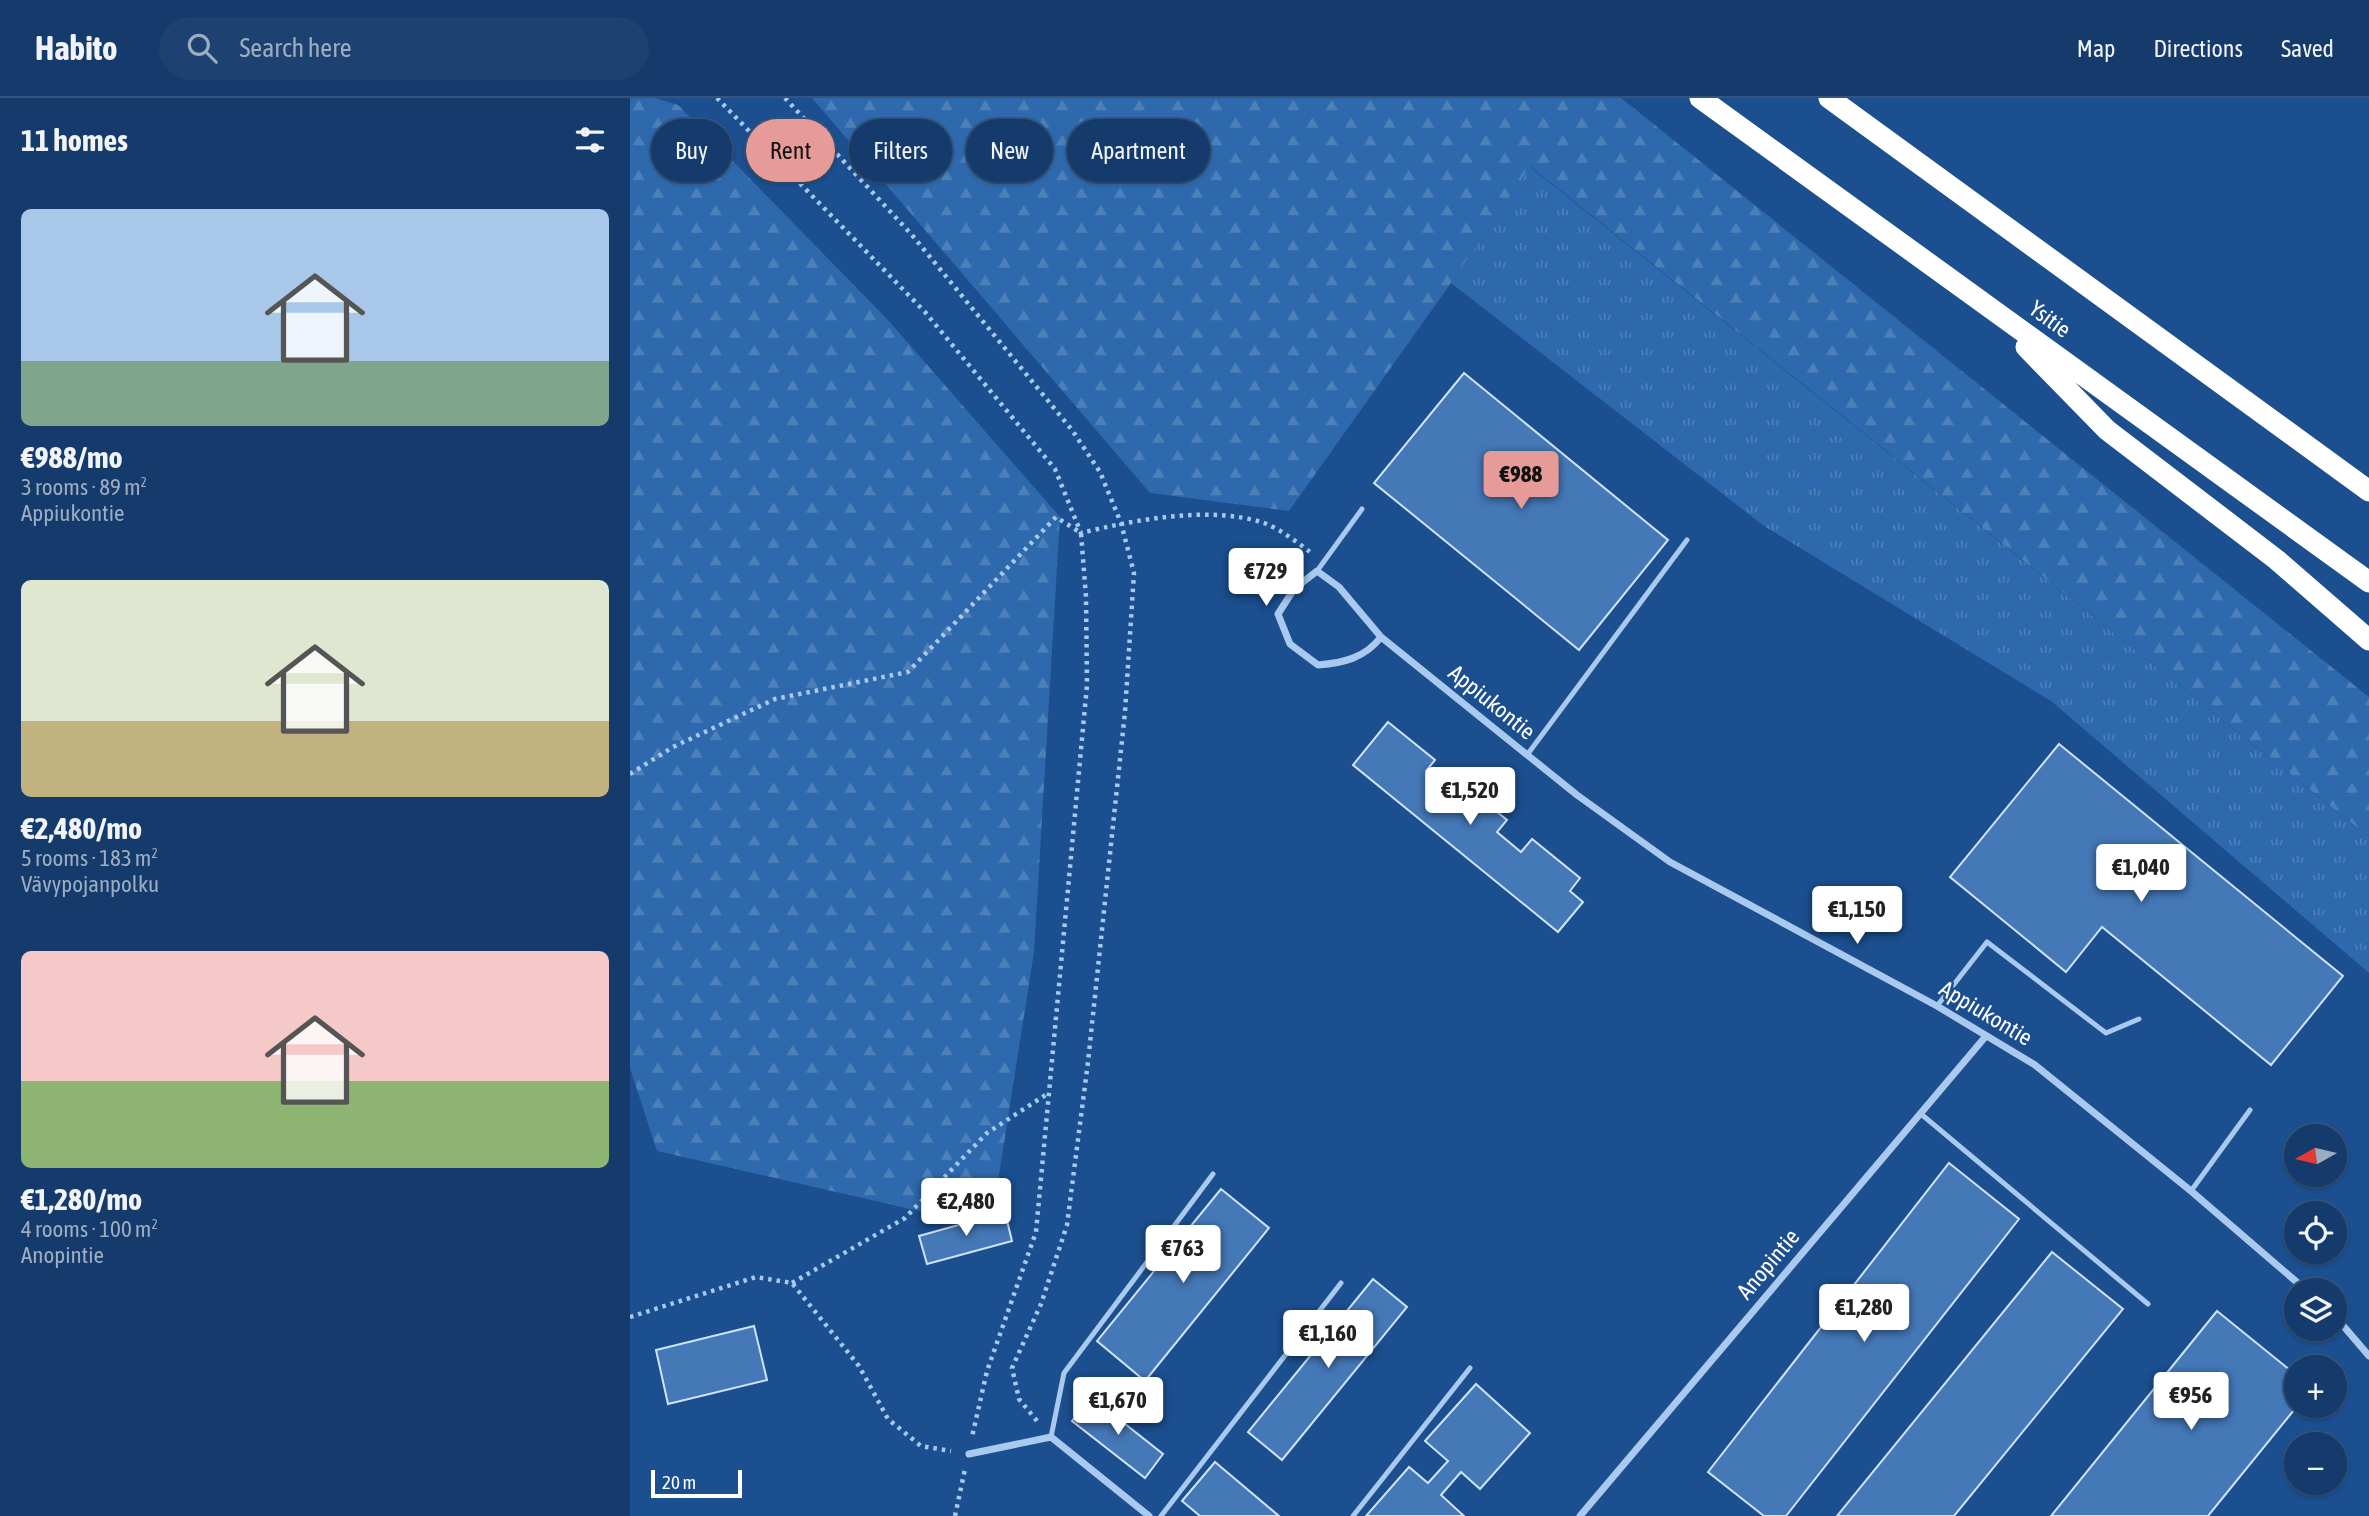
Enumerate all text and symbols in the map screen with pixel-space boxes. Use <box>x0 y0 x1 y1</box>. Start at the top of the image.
search box <box>159 17 649 80</box>
text: Habito <box>35 29 117 67</box>
icon: search <box>183 29 221 67</box>
text: Search here <box>239 33 352 63</box>
text: Map <box>2077 35 2115 62</box>
text: Directions <box>2153 35 2243 62</box>
text: Saved <box>2281 35 2334 62</box>
chip: Buy <box>651 119 732 182</box>
chip: Rent <box>746 119 835 182</box>
chip: Filters <box>849 119 952 182</box>
chip: New <box>966 119 1053 182</box>
chip: Apartment <box>1067 119 1210 182</box>
icon: filters <box>571 121 609 159</box>
text: 11 homes <box>21 123 128 157</box>
icon: home <box>252 255 378 381</box>
street label: Ysitie <box>2024 295 2076 343</box>
text: €988/mo <box>21 440 123 474</box>
pin: €988 <box>1480 452 1562 511</box>
text: €988 <box>1500 461 1542 487</box>
text: 3 rooms · 89 m² <box>21 474 147 500</box>
text: Appiukontie <box>21 500 124 526</box>
pin: €729 <box>1225 548 1307 608</box>
text: €729 <box>1245 558 1287 584</box>
icon: home <box>252 626 378 752</box>
street label: Appiukontie <box>1444 659 1540 745</box>
pin: €1,520 <box>1413 768 1527 827</box>
text: €1,520 <box>1441 777 1499 803</box>
text: €2,480/mo <box>21 811 142 845</box>
pin: €1,040 <box>2084 844 2198 904</box>
text: 5 rooms · 183 m² <box>21 845 158 871</box>
text: €1,040 <box>2112 854 2170 880</box>
text: Vävypojanpolku <box>21 871 159 897</box>
pin: €1,150 <box>1800 886 1914 946</box>
text: €1,150 <box>1828 896 1886 922</box>
street label: Appiukontie <box>1935 975 2037 1051</box>
icon: home <box>252 997 378 1123</box>
north arrow <box>2284 1124 2347 1186</box>
map controls <box>2284 1124 2347 1495</box>
pin: €2,480 <box>909 1178 1023 1238</box>
text: €1,280/mo <box>21 1182 142 1216</box>
text: €2,480 <box>937 1188 995 1214</box>
button: locate <box>2284 1201 2347 1264</box>
text: 4 rooms · 100 m² <box>21 1216 158 1242</box>
street label: Anopintie <box>1731 1224 1805 1304</box>
pin: €763 <box>1142 1226 1224 1285</box>
text: €763 <box>1162 1235 1204 1261</box>
text: Anopintie <box>21 1242 104 1268</box>
button: layers <box>2284 1278 2347 1341</box>
pin: €1,280 <box>1807 1284 1921 1344</box>
text: €1,280 <box>1835 1294 1893 1320</box>
pin: €1,160 <box>1271 1310 1385 1370</box>
text: €1,160 <box>1299 1320 1357 1346</box>
button: + <box>2284 1355 2347 1418</box>
pin: €956 <box>2150 1372 2232 1432</box>
pin: €1,670 <box>1061 1378 1175 1437</box>
text: €956 <box>2170 1382 2212 1408</box>
text: €1,670 <box>1089 1387 1147 1413</box>
button: − <box>2284 1432 2347 1495</box>
scale bar <box>651 1467 742 1499</box>
text: 20 m <box>662 1471 696 1493</box>

